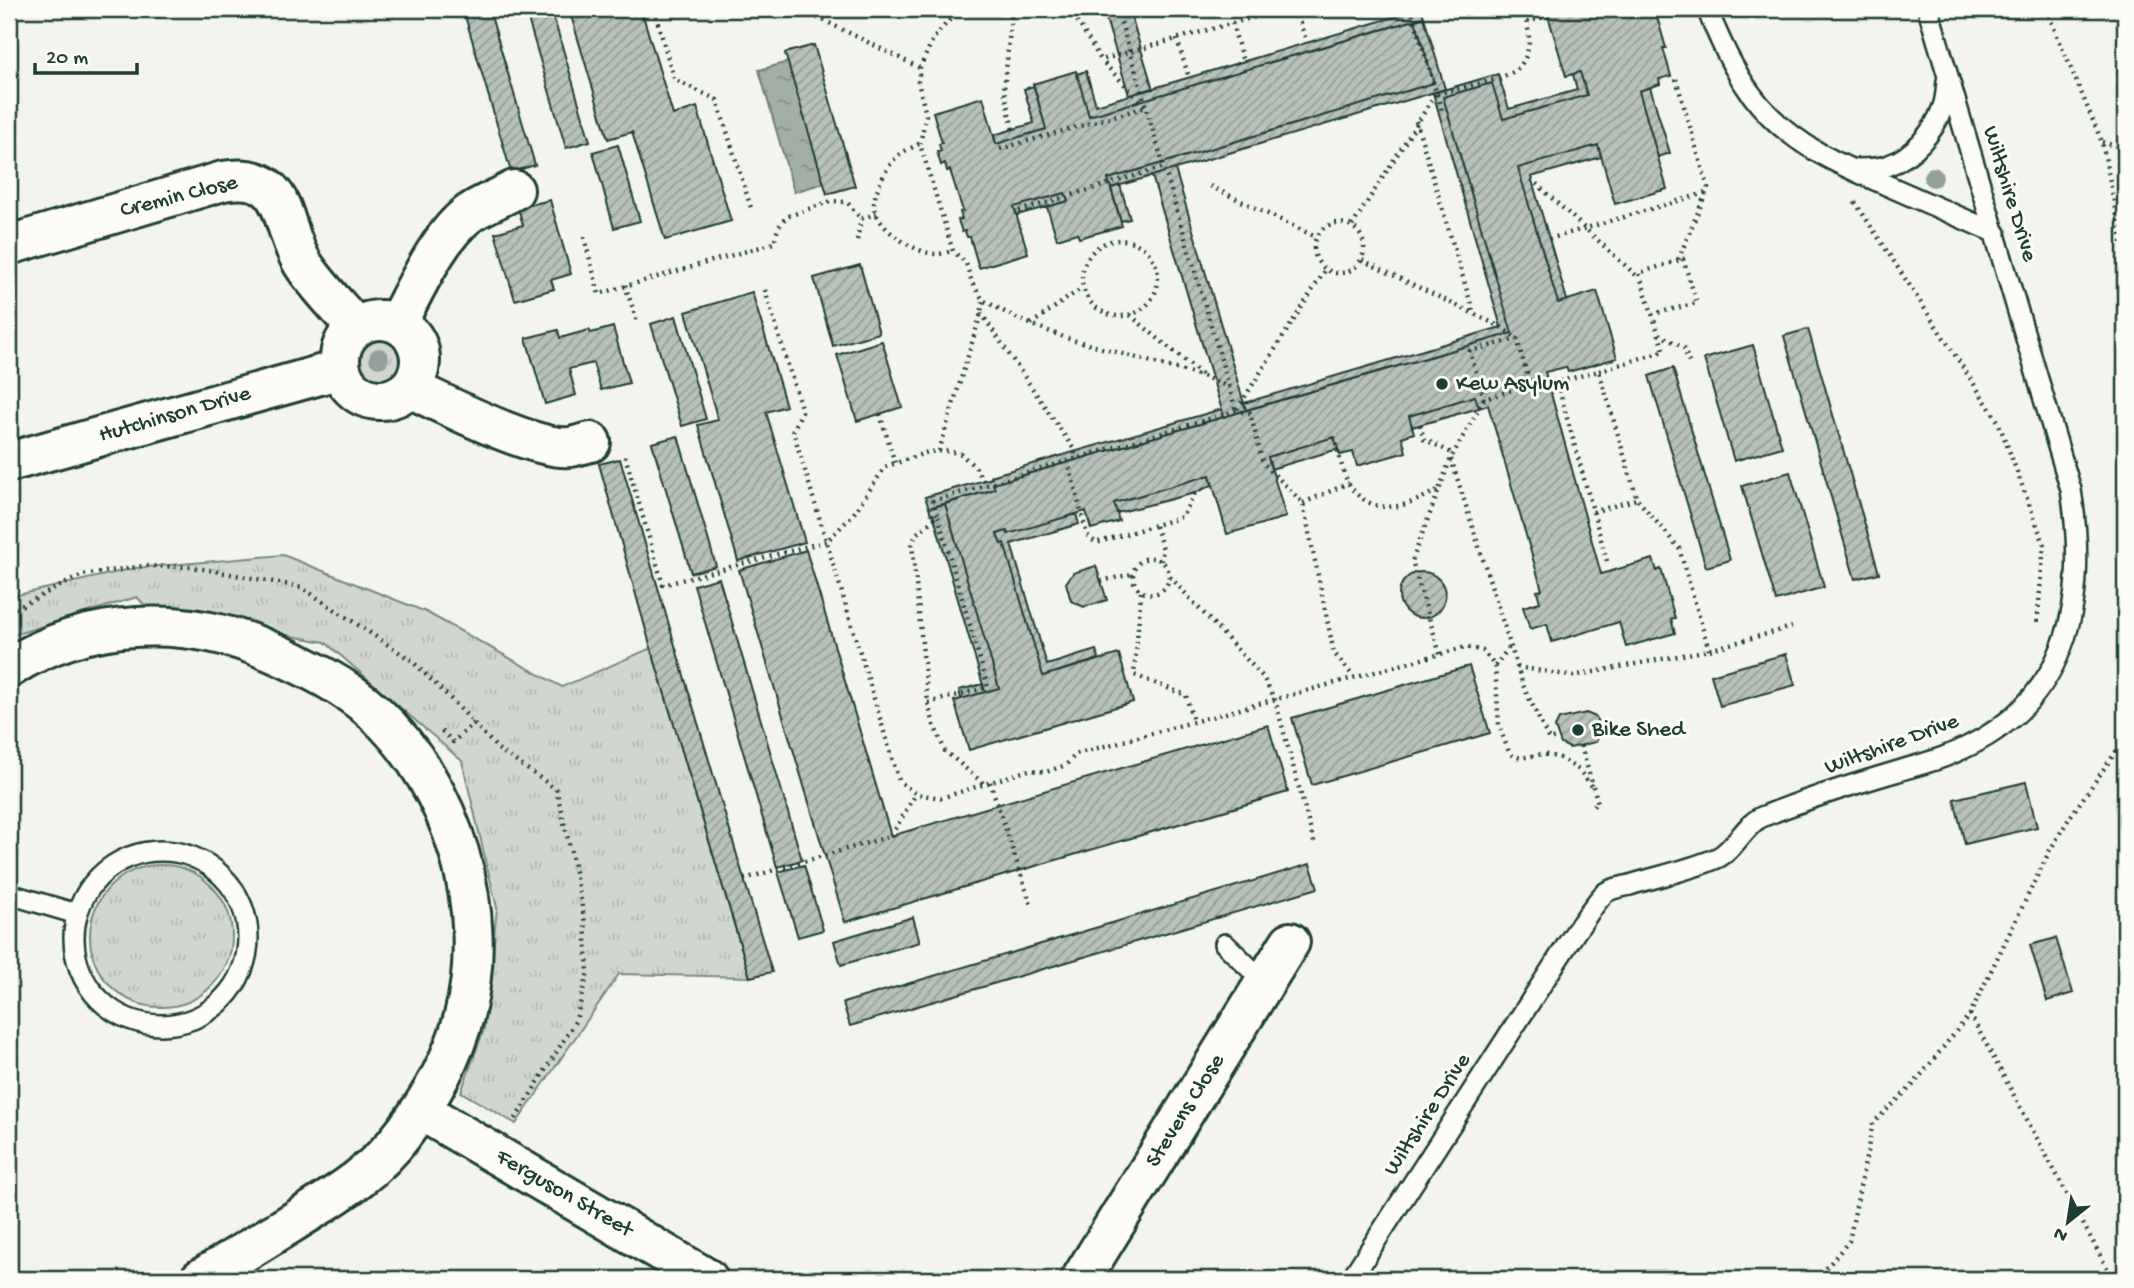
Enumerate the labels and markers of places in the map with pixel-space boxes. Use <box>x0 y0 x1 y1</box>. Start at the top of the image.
place label: Kew Asylum <box>1456 371 1569 398</box>
marker: Kew Asylum <box>1434 376 1450 392</box>
place label: Bike Shed <box>1591 717 1686 744</box>
marker: Bike Shed <box>1570 722 1586 738</box>

